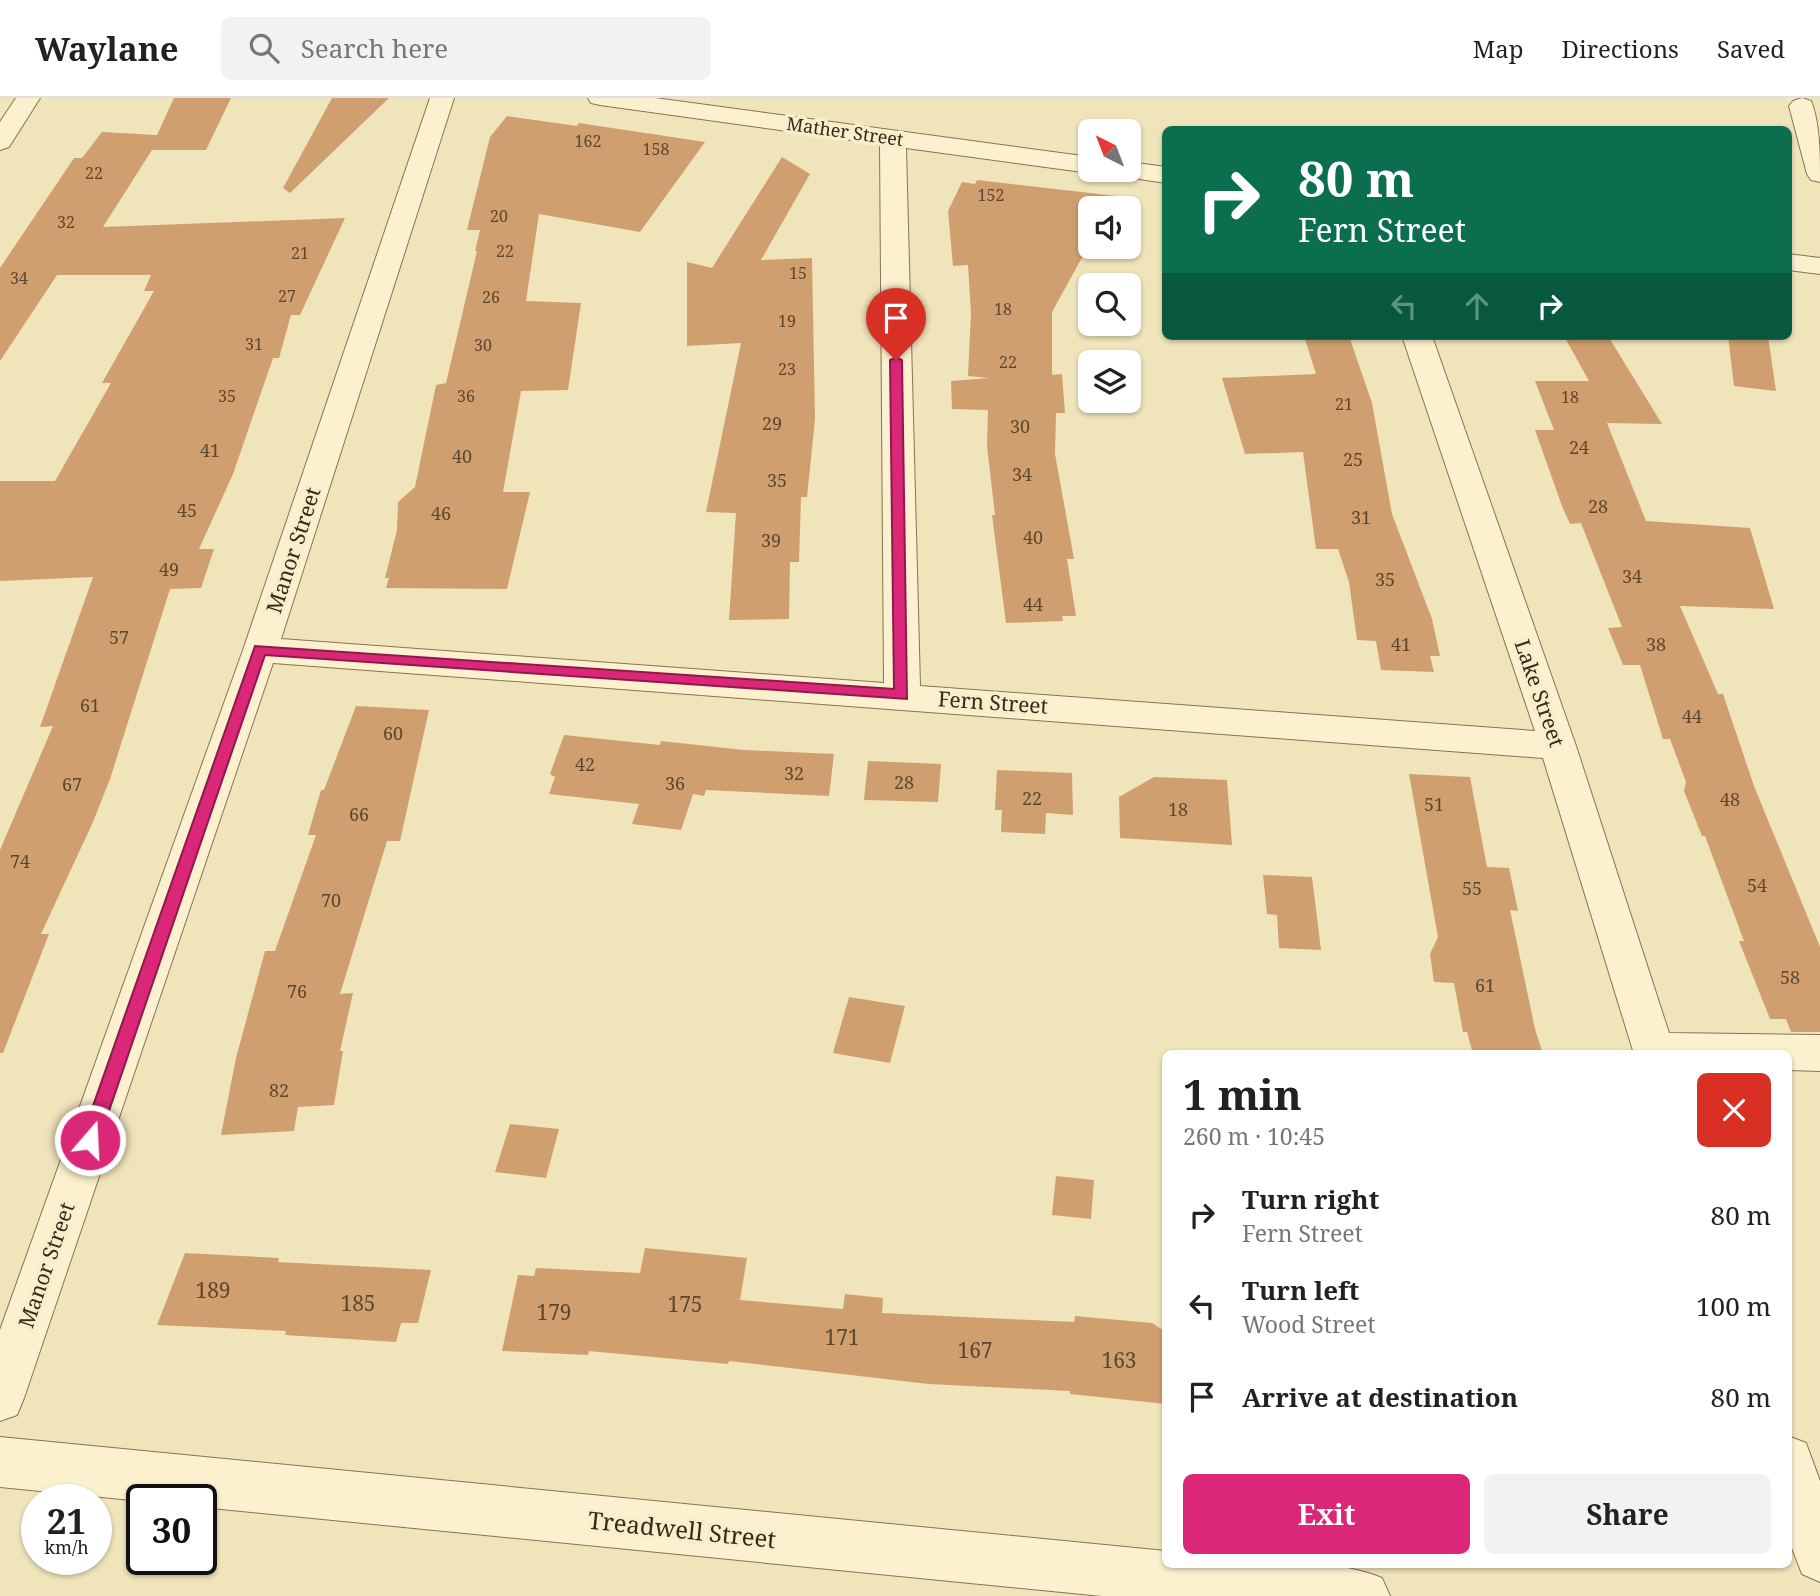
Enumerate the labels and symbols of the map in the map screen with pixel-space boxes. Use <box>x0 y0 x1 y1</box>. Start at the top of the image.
street label: Mather Street <box>785 111 905 151</box>
north arrow <box>1078 119 1141 182</box>
house number: 162 <box>575 130 601 152</box>
house number: 158 <box>643 138 669 160</box>
house number: 22 <box>85 162 103 184</box>
house number: 152 <box>978 184 1004 206</box>
house number: 20 <box>490 205 508 227</box>
house number: 32 <box>57 211 75 233</box>
house number: 22 <box>496 240 514 262</box>
house number: 21 <box>291 242 309 264</box>
house number: 15 <box>789 262 807 284</box>
house number: 34 <box>10 267 28 289</box>
house number: 27 <box>278 285 296 307</box>
house number: 26 <box>482 286 500 308</box>
pin <box>866 288 926 360</box>
house number: 18 <box>994 298 1012 320</box>
house number: 19 <box>778 310 796 332</box>
house number: 31 <box>245 333 263 355</box>
house number: 30 <box>474 334 492 356</box>
house number: 22 <box>999 351 1017 373</box>
house number: 23 <box>778 358 796 380</box>
house number: 35 <box>218 385 236 407</box>
house number: 36 <box>457 385 475 407</box>
house number: 18 <box>1561 386 1579 408</box>
house number: 21 <box>1335 393 1353 415</box>
house number: 29 <box>762 411 782 435</box>
house number: 30 <box>1010 414 1030 438</box>
house number: 24 <box>1569 435 1589 459</box>
house number: 41 <box>200 438 220 462</box>
house number: 40 <box>452 444 472 468</box>
house number: 25 <box>1343 447 1363 471</box>
house number: 34 <box>1012 462 1032 486</box>
house number: 35 <box>767 468 787 492</box>
street label: Manor Street <box>259 483 327 617</box>
house number: 28 <box>1588 494 1608 518</box>
house number: 45 <box>177 498 197 522</box>
house number: 46 <box>431 501 451 525</box>
house number: 31 <box>1351 505 1371 529</box>
house number: 40 <box>1023 525 1043 549</box>
house number: 39 <box>761 528 781 552</box>
house number: 49 <box>159 557 179 581</box>
house number: 34 <box>1622 564 1642 588</box>
house number: 35 <box>1375 567 1395 591</box>
house number: 44 <box>1023 592 1043 616</box>
house number: 57 <box>109 625 129 649</box>
house number: 41 <box>1391 632 1411 656</box>
house number: 38 <box>1646 632 1666 656</box>
street label: Lake Street <box>1509 635 1571 751</box>
street label: Fern Street <box>937 684 1049 720</box>
house number: 61 <box>80 693 100 717</box>
house number: 44 <box>1682 704 1702 728</box>
house number: 60 <box>383 721 403 745</box>
house number: 42 <box>575 752 595 776</box>
house number: 32 <box>784 761 804 785</box>
house number: 28 <box>894 770 914 794</box>
house number: 36 <box>665 771 685 795</box>
house number: 67 <box>62 772 82 796</box>
house number: 22 <box>1022 786 1042 810</box>
house number: 48 <box>1720 787 1740 811</box>
house number: 51 <box>1424 792 1444 816</box>
house number: 18 <box>1168 797 1188 821</box>
house number: 66 <box>349 802 369 826</box>
house number: 74 <box>10 849 30 873</box>
house number: 54 <box>1747 873 1767 897</box>
house number: 55 <box>1462 876 1482 900</box>
house number: 70 <box>321 888 341 912</box>
house number: 58 <box>1780 965 1800 989</box>
house number: 61 <box>1475 973 1495 997</box>
house number: 76 <box>287 979 307 1003</box>
house number: 82 <box>269 1078 289 1102</box>
position arrow <box>53 1103 127 1177</box>
street label: Manor Street <box>11 1198 81 1332</box>
house number: 189 <box>195 1276 231 1304</box>
house number: 185 <box>340 1289 376 1317</box>
house number: 175 <box>667 1290 703 1318</box>
house number: 179 <box>536 1298 572 1326</box>
house number: 171 <box>824 1323 860 1351</box>
house number: 167 <box>957 1336 993 1364</box>
house number: 163 <box>1101 1346 1137 1374</box>
speed limit sign: 30 <box>126 1484 217 1575</box>
street label: Treadwell Street <box>586 1503 778 1555</box>

